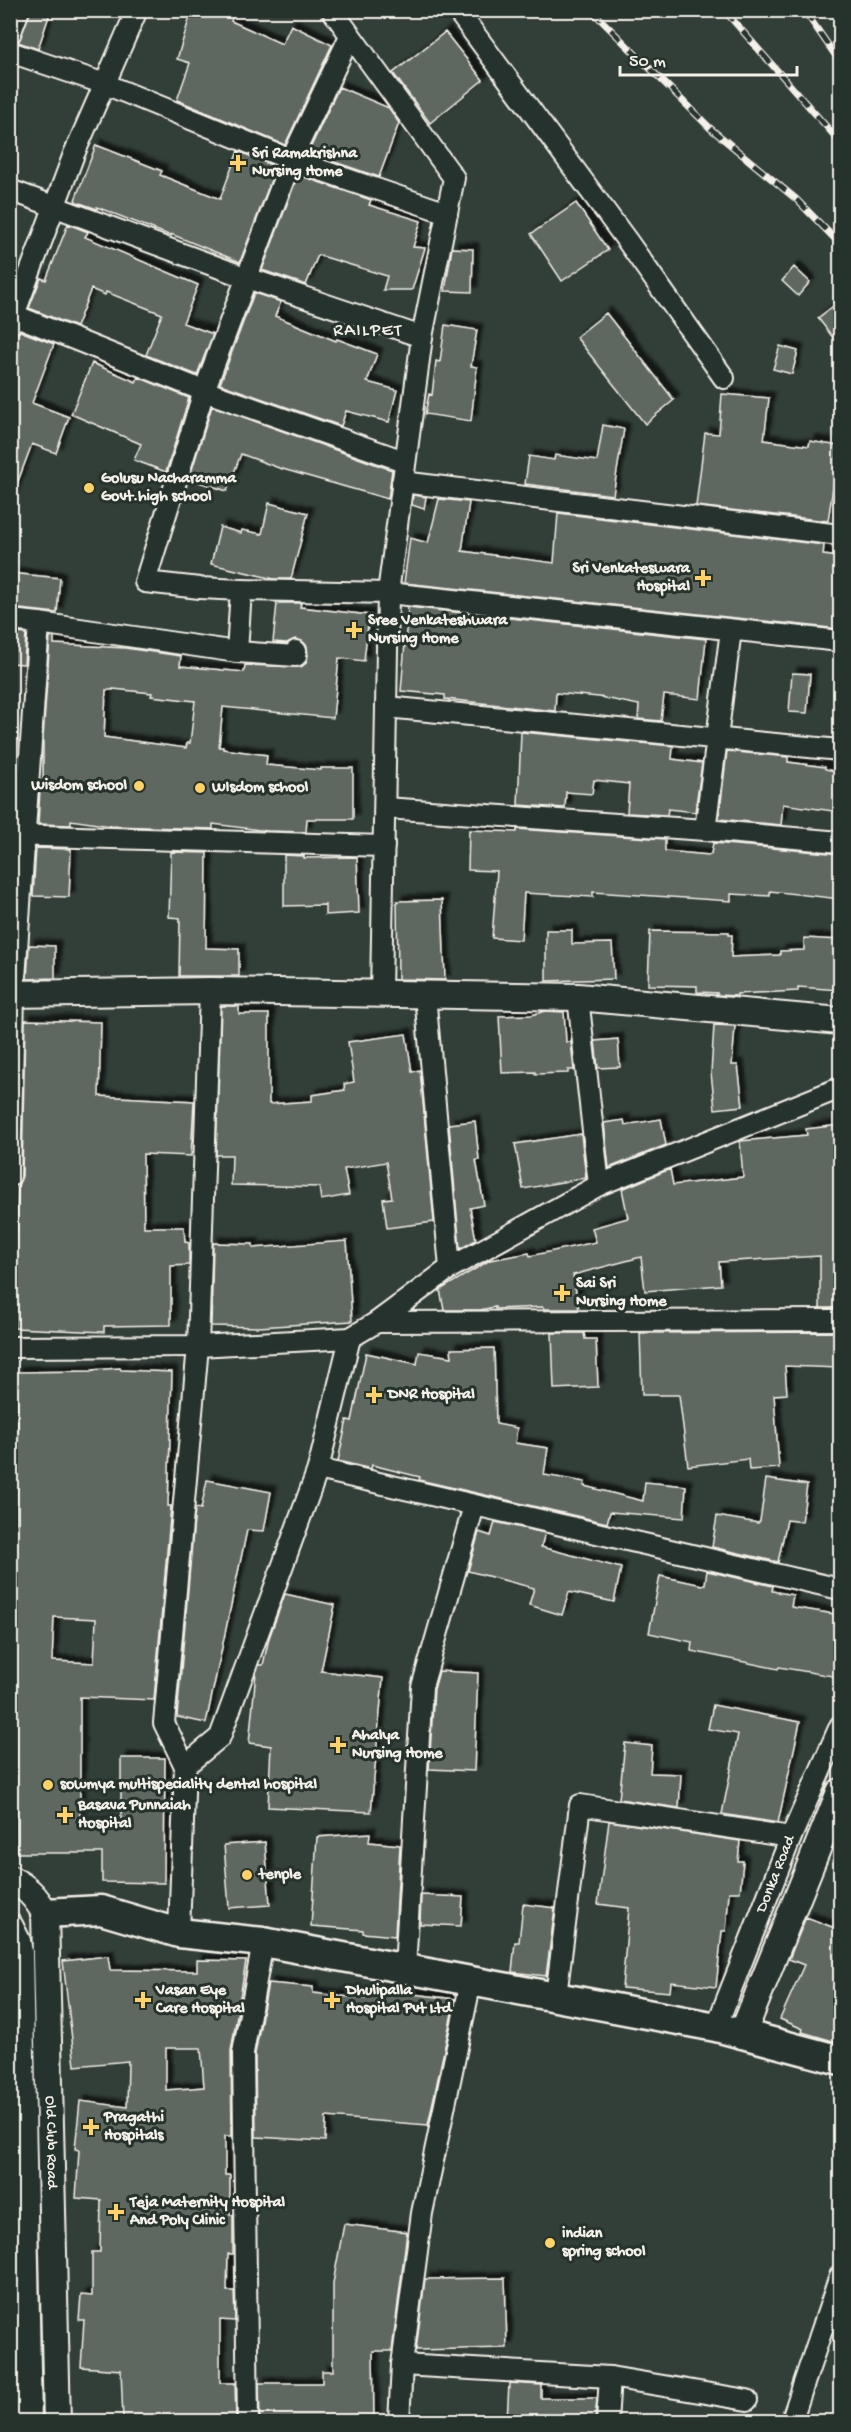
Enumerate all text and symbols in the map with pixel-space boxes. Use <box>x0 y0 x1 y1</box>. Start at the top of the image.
scale bar <box>620 39 797 77</box>
text: 50 m <box>629 52 666 73</box>
place label: Sri Ramakrishna Nursing Home <box>252 145 358 182</box>
marker: Sri Ramakrishna Nursing Home <box>229 154 247 172</box>
district label: RAILPET <box>333 321 403 342</box>
place label: Golusu Nacharamma Govt.high school <box>101 470 237 507</box>
marker: Golusu Nacharamma Govt.high school <box>82 481 96 495</box>
place label: Sri Venkateswara Hospital <box>572 560 691 597</box>
marker: Sri Venkateswara Hospital <box>694 569 712 587</box>
place label: Sree Venkateshwara Nursing Home <box>368 612 508 649</box>
marker: Sree Venkateshwara Nursing Home <box>345 621 363 639</box>
place label: Wisdom school <box>30 777 127 796</box>
marker: Wisdom school <box>132 779 146 793</box>
place label: WIsdom school <box>211 779 309 798</box>
marker: WIsdom school <box>193 781 207 795</box>
place label: Sai Sri Nursing Home <box>576 1275 667 1312</box>
marker: Sai Sri Nursing Home <box>553 1284 571 1302</box>
marker: DNR Hospital <box>365 1386 383 1404</box>
place label: DNR Hospital <box>386 1386 475 1405</box>
place label: Ahalya Nursing Home <box>351 1727 443 1764</box>
marker: Ahalya Nursing Home <box>329 1736 347 1754</box>
place label: sowmya multispeciality dental hospital <box>60 1776 317 1795</box>
marker: sowmya multispeciality dental hospital <box>41 1778 55 1792</box>
place label: Basava Punnaiah Hospital <box>77 1797 191 1834</box>
marker: Basava Punnaiah Hospital <box>56 1806 74 1824</box>
street label: Donka Road <box>752 1832 801 1917</box>
place label: tenple <box>257 1866 302 1885</box>
marker: tenple <box>240 1868 254 1882</box>
place label: Vasan Eye Care Hospital <box>155 1982 245 2019</box>
place label: Dhulipalla Hospital Pvt Ltd <box>344 1982 453 2019</box>
marker: Vasan Eye Care Hospital <box>134 1991 152 2009</box>
marker: Dhulipalla Hospital Pvt Ltd <box>323 1991 341 2009</box>
street label: Old Club Road <box>40 2095 61 2191</box>
place label: Pragathi Hospitals <box>103 2109 165 2146</box>
marker: Pragathi Hospitals <box>82 2118 100 2136</box>
place label: Teja Maternity Hospital And Poly Clinic <box>128 2194 286 2231</box>
marker: Teja Maternity Hospital And Poly Clinic <box>107 2203 125 2221</box>
place label: indian spring school <box>562 2225 646 2262</box>
marker: indian spring school <box>543 2236 557 2250</box>

